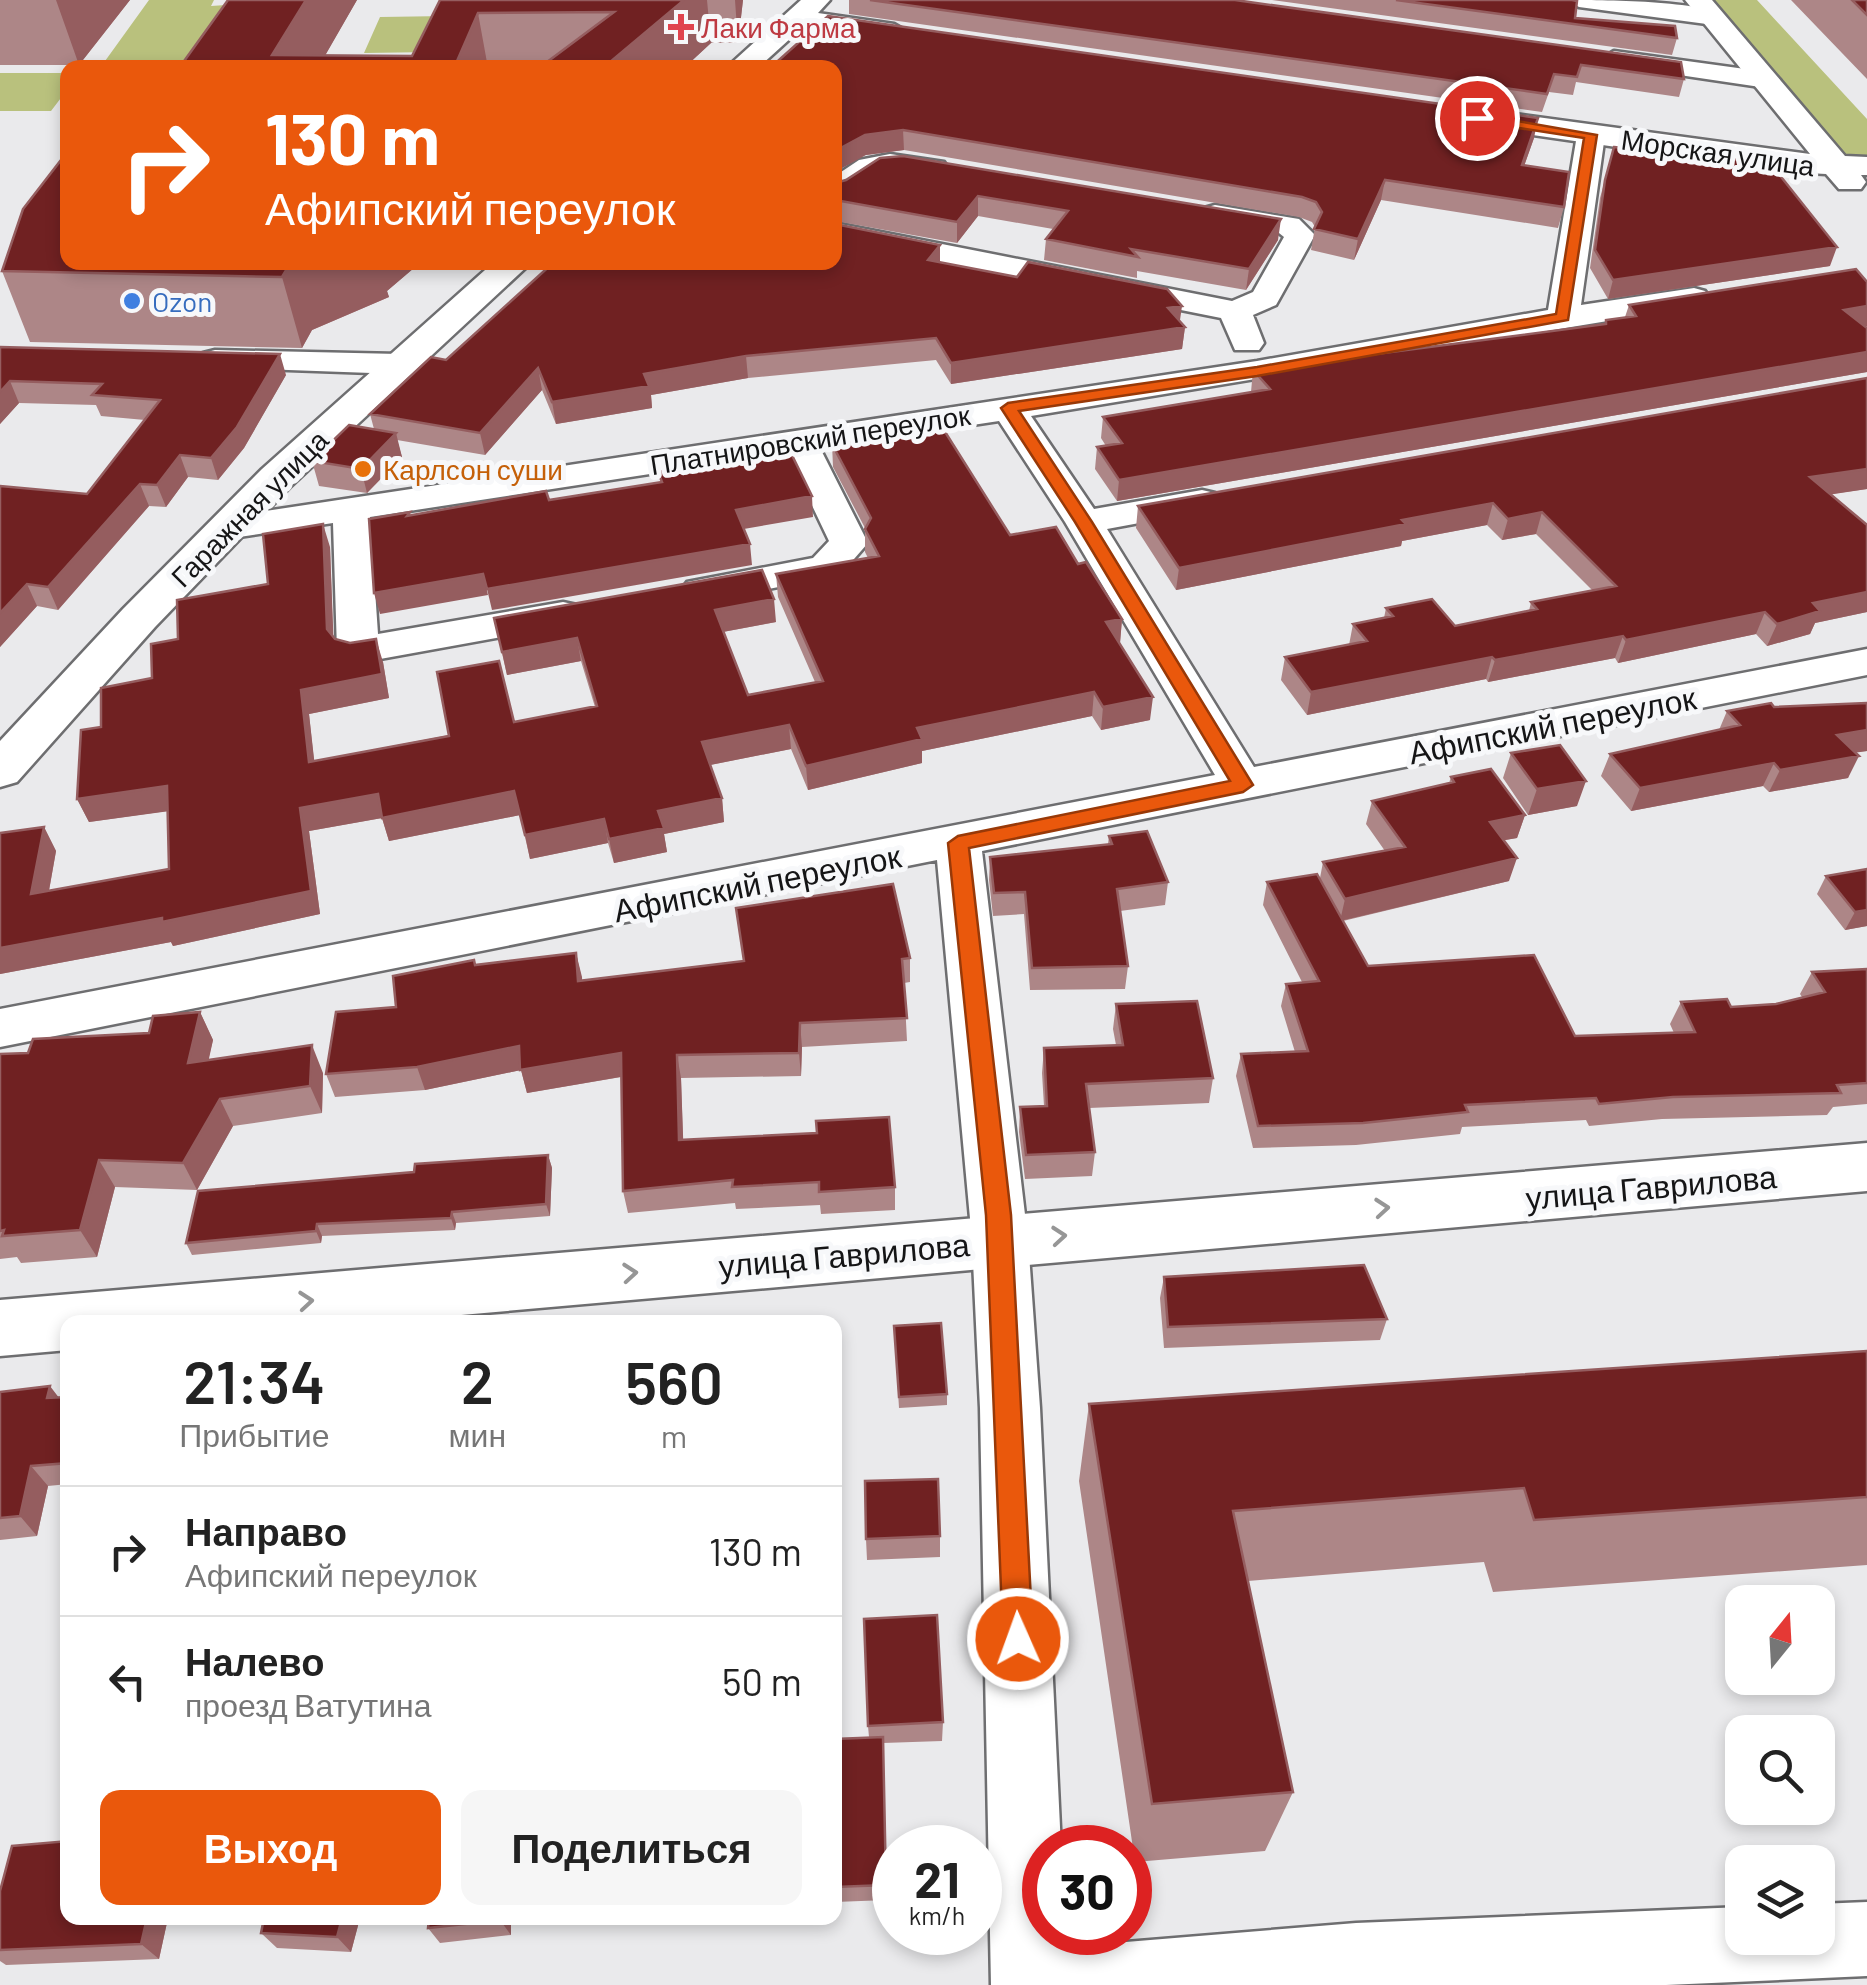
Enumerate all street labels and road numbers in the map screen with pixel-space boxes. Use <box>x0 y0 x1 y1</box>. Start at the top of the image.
street label: Морская улица <box>1619 122 1817 182</box>
street label: Платнировский переулок <box>648 397 973 481</box>
street label: Гаражная улица <box>164 422 335 593</box>
street label: Афипский переулок <box>1405 677 1700 771</box>
street label: Афипский переулок <box>610 835 905 929</box>
street label: улица Гаврилова <box>1524 1156 1778 1217</box>
street label: улица Гаврилова <box>717 1224 971 1285</box>

